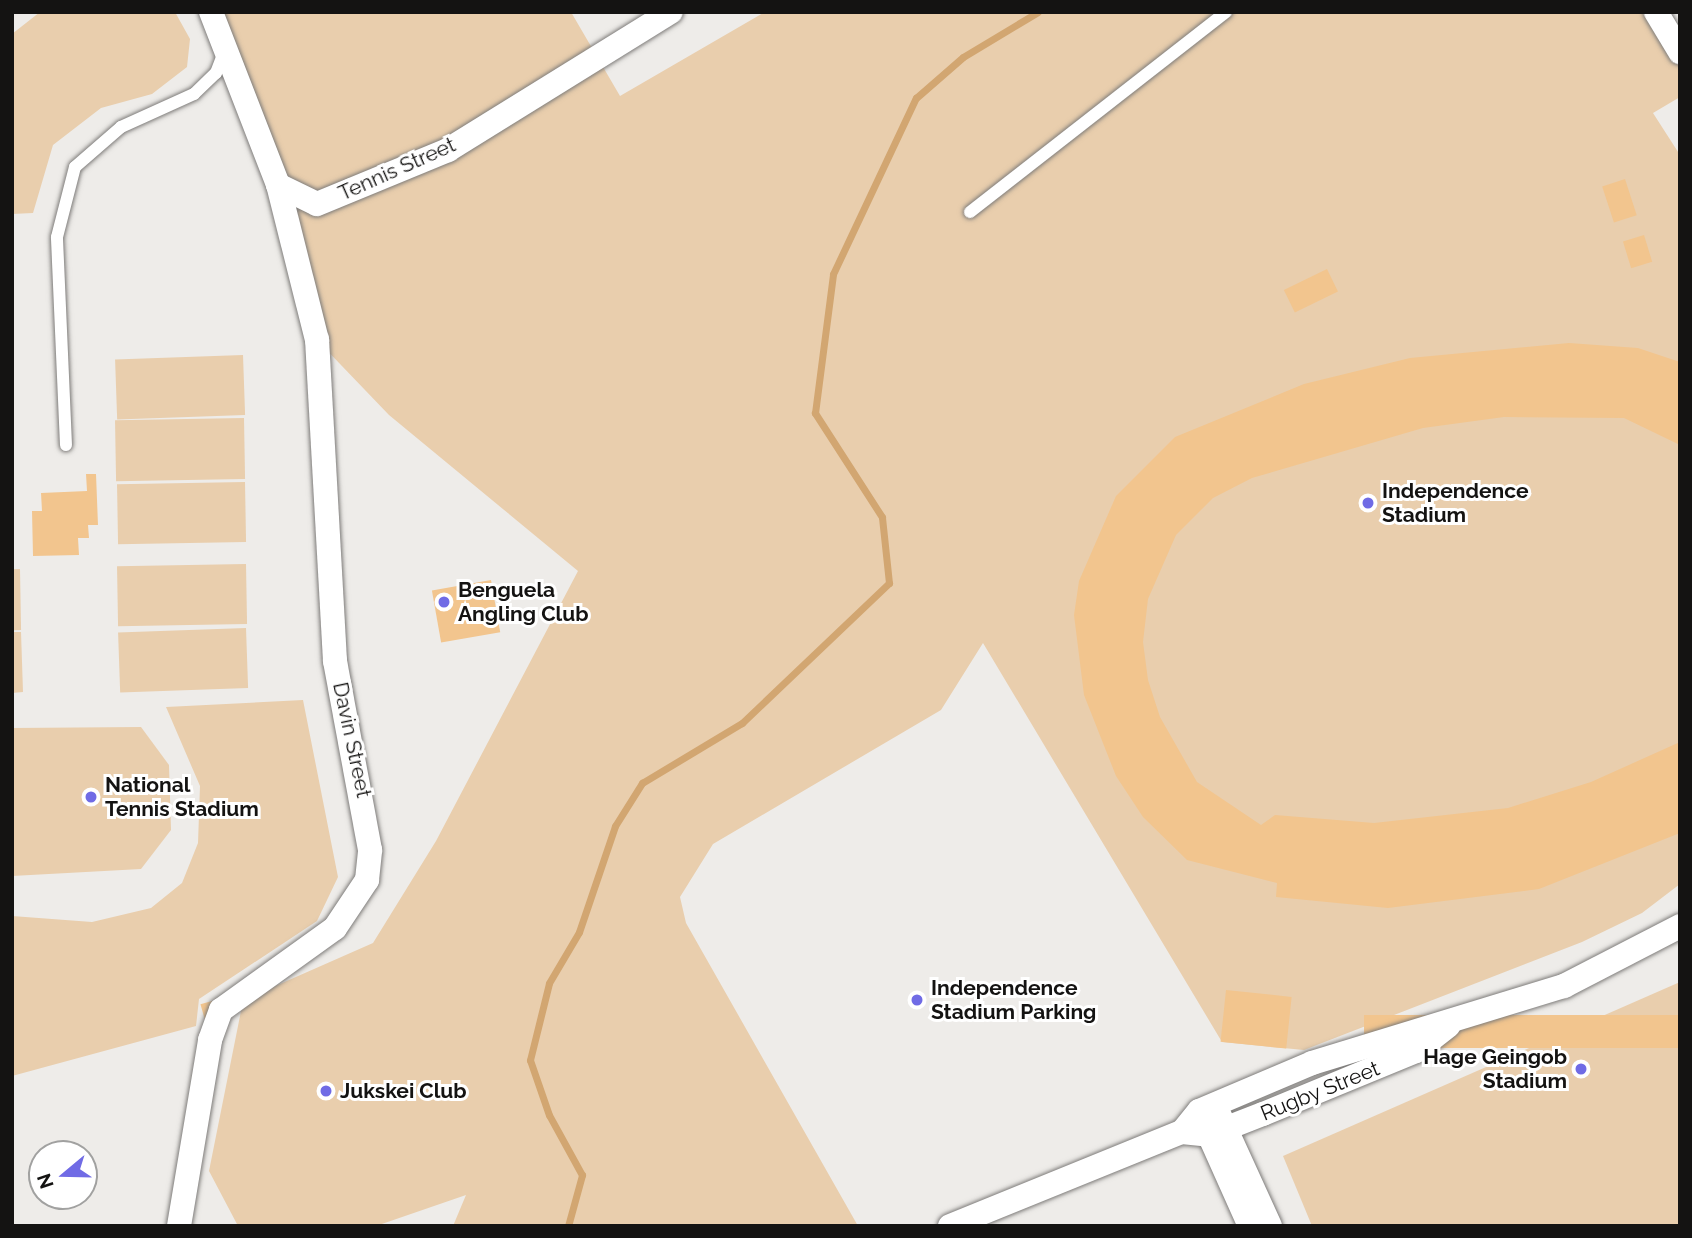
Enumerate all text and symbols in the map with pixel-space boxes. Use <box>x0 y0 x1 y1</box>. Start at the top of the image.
street label: Tennis Street <box>335 132 459 206</box>
place label: Independence Stadium <box>1382 478 1529 528</box>
marker: Independence Stadium <box>1360 495 1376 511</box>
place label: Benguela Angling Club <box>458 577 589 627</box>
marker: Benguela Angling Club <box>436 594 452 610</box>
street label: Davin Street <box>327 680 377 800</box>
place label: National Tennis Stadium <box>105 772 259 822</box>
marker: National Tennis Stadium <box>83 789 99 805</box>
place label: Independence Stadium Parking <box>931 975 1096 1025</box>
marker: Independence Stadium Parking <box>909 992 925 1008</box>
place label: Hage Geingob Stadium <box>1423 1044 1567 1094</box>
street label: Rugby Street <box>1257 1056 1383 1126</box>
marker: Hage Geingob Stadium <box>1573 1061 1589 1077</box>
place label: Jukskei Club <box>340 1078 467 1104</box>
marker: Jukskei Club <box>318 1083 334 1099</box>
north arrow <box>28 1140 98 1210</box>
text: N <box>32 1171 58 1192</box>

